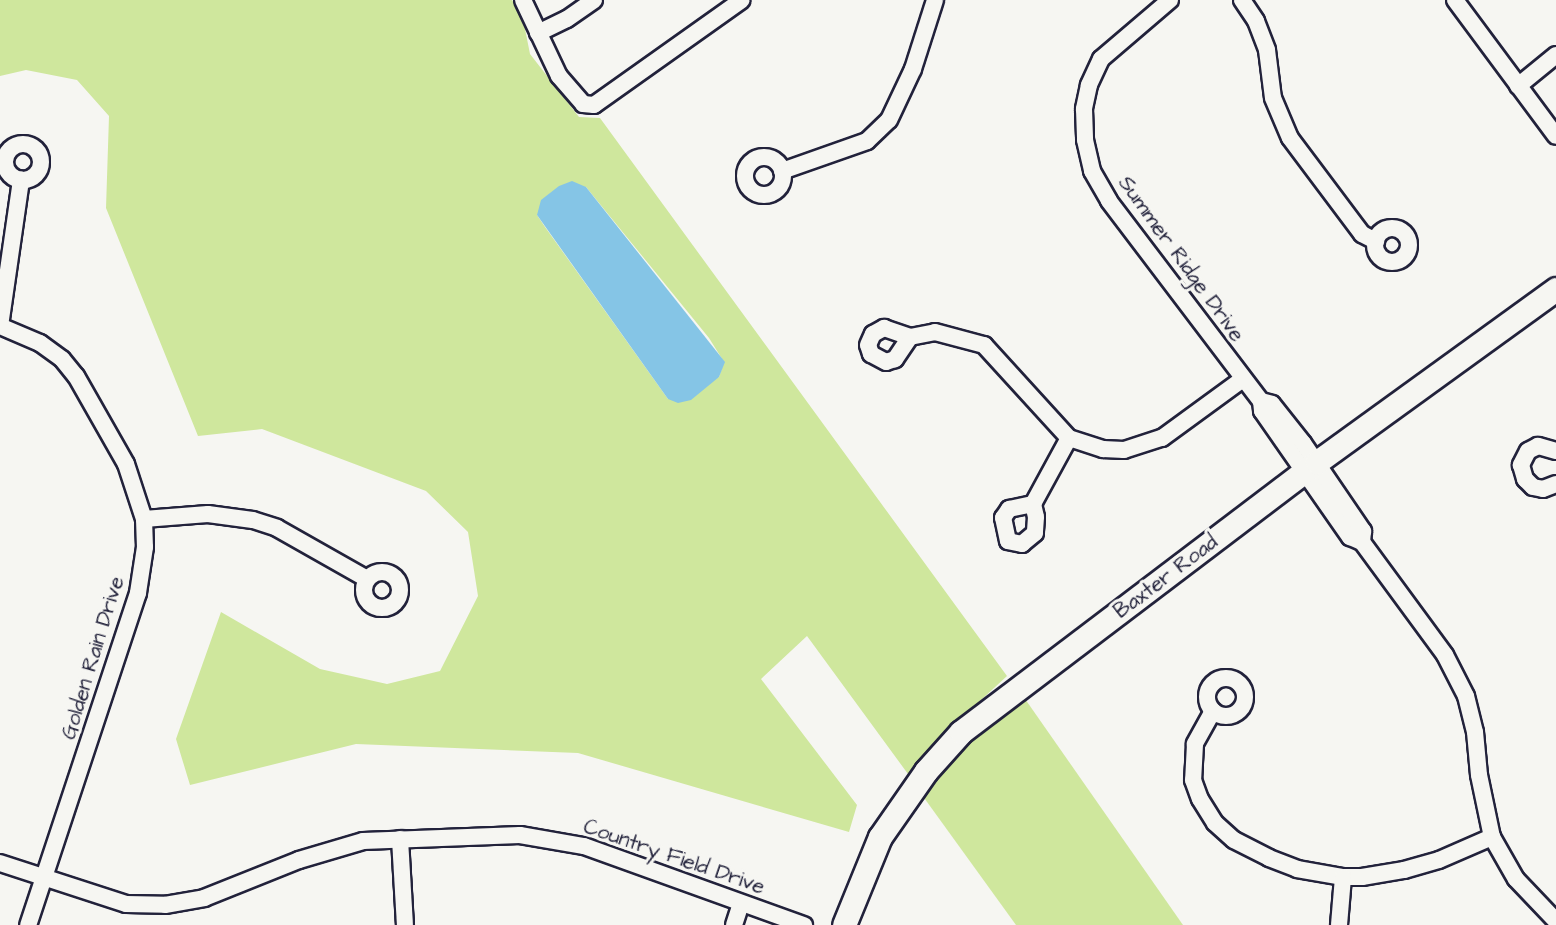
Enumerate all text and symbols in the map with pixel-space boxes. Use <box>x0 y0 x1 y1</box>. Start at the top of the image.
street label: Summer Ridge Drive <box>1113 171 1249 347</box>
street label: Baxter Road <box>1109 530 1223 624</box>
street label: Golden Rain Drive <box>56 573 130 743</box>
street label: Country Field Drive <box>580 814 768 900</box>

